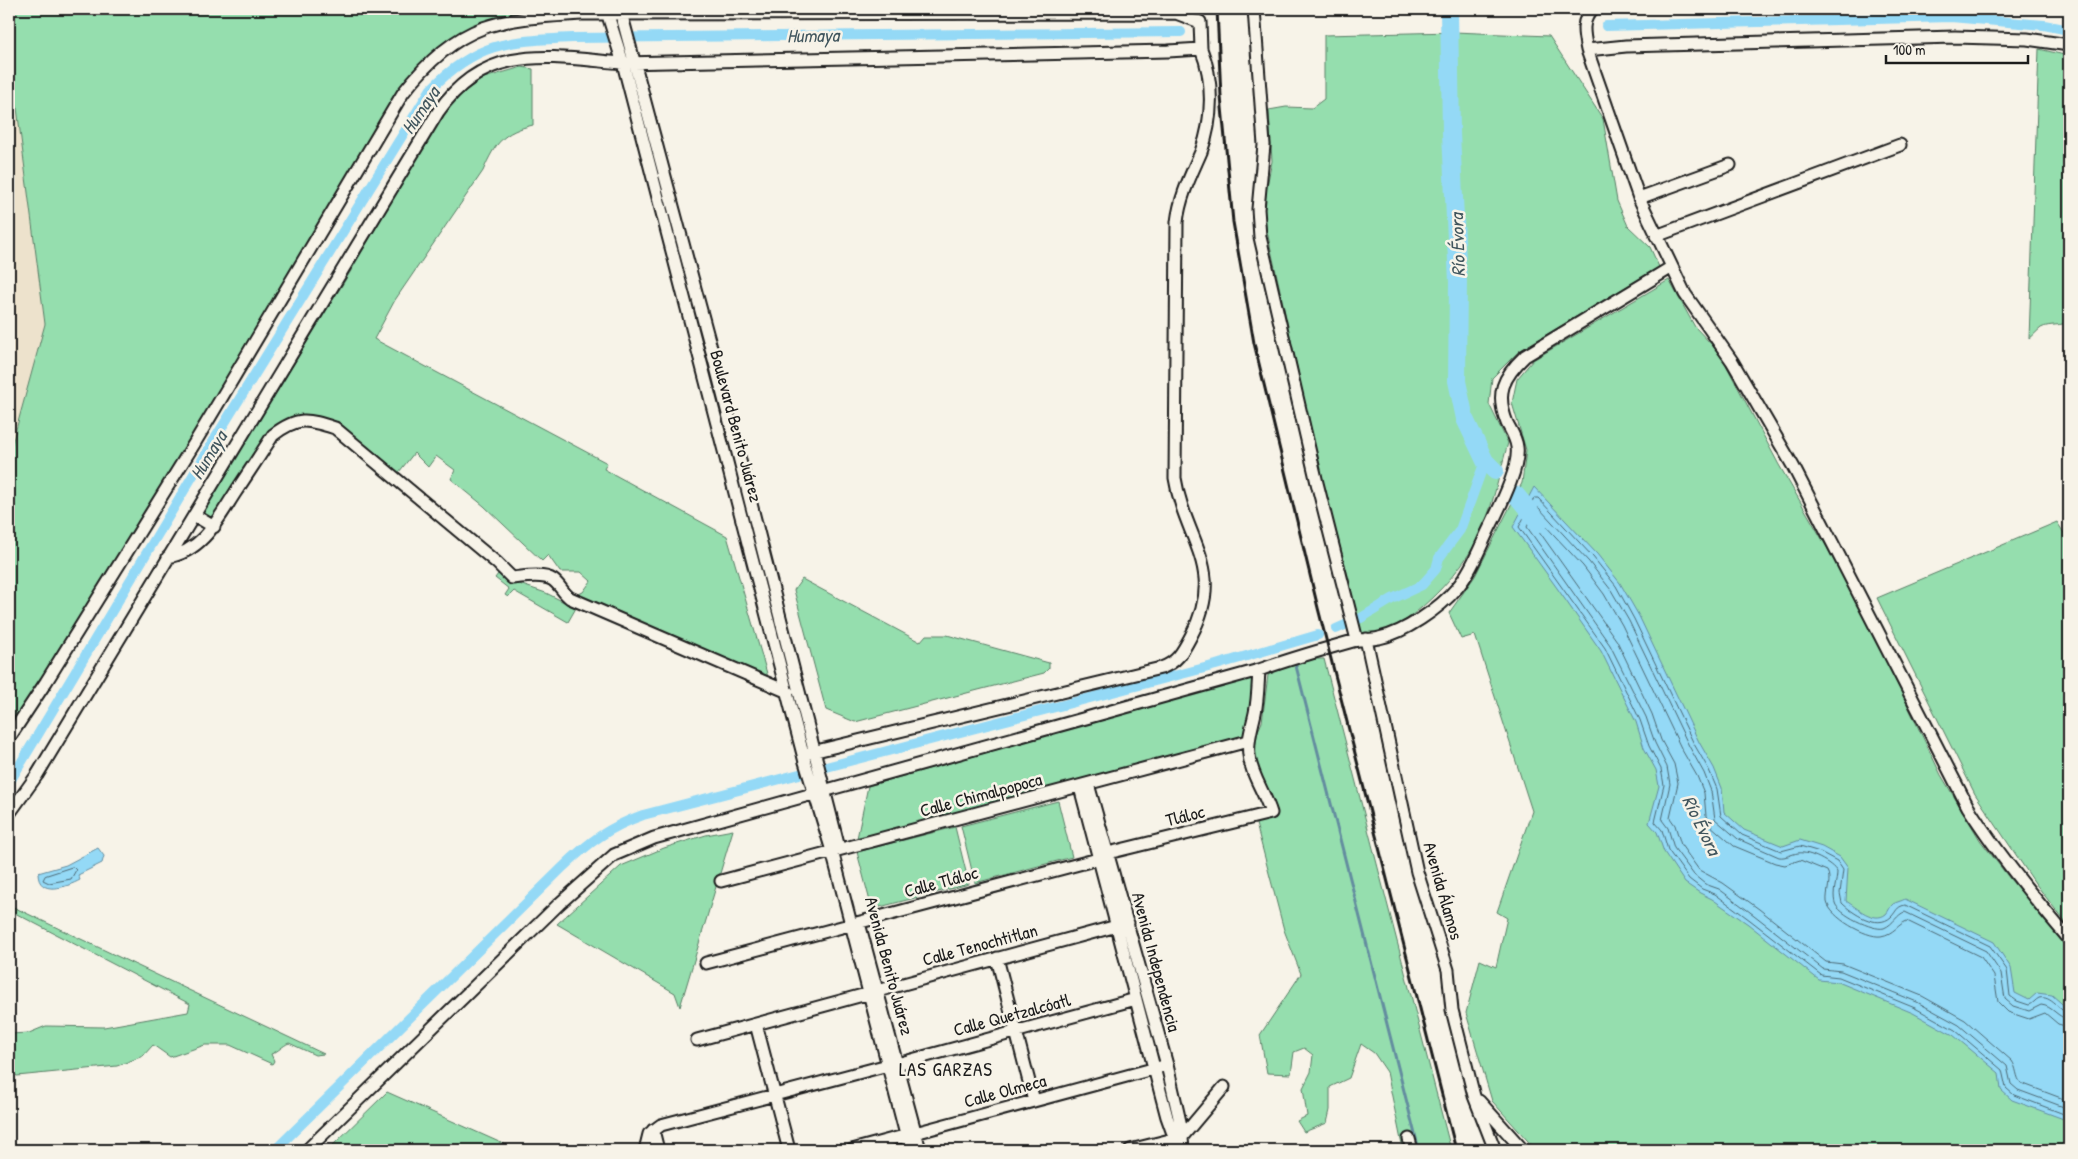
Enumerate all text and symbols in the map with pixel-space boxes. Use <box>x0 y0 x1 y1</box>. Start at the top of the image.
water label: Humaya <box>787 22 842 48</box>
scale bar <box>1886 32 2028 64</box>
text: 100 m <box>1893 39 1926 60</box>
water label: Humaya <box>395 79 447 139</box>
water label: Río Évora <box>1443 210 1471 277</box>
street label: Boulevard Benito Juárez <box>704 347 769 505</box>
water label: Humaya <box>183 424 234 484</box>
street label: Calle Chimalpopoca <box>917 766 1045 823</box>
water label: Río Évora <box>1676 791 1729 861</box>
street label: Tláloc <box>1163 799 1207 832</box>
street label: Avenida Álamos <box>1418 839 1469 943</box>
street label: Calle Tláloc <box>901 860 980 903</box>
street label: Avenida Independencia <box>1126 889 1187 1034</box>
street label: Avenida Benito Juárez <box>859 894 920 1038</box>
street label: Calle Tenochtitlan <box>920 917 1040 972</box>
street label: Calle Quetzalcóatl <box>951 987 1073 1042</box>
district label: LAS GARZAS <box>899 1056 993 1082</box>
street label: Calle Olmeca <box>961 1068 1049 1113</box>

